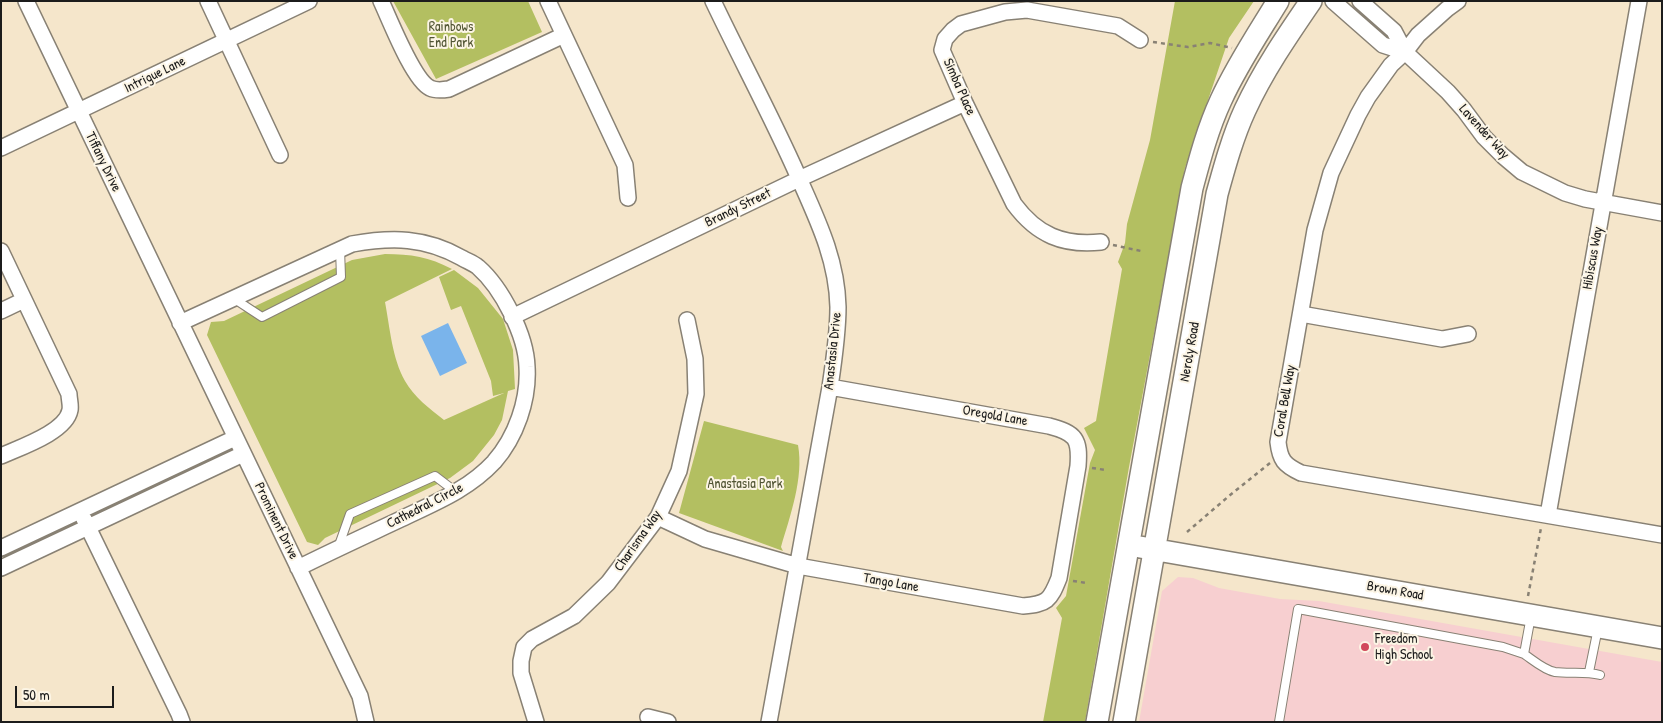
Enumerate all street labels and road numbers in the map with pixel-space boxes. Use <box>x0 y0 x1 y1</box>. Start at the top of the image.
street label: Intrigue Lane <box>122 53 188 97</box>
street label: Simba Place <box>939 56 979 118</box>
street label: Lavender Way <box>1455 101 1513 163</box>
street label: Tiffany Drive <box>81 129 125 195</box>
street label: Brandy Street <box>702 185 774 231</box>
street label: Hibiscus Way <box>1579 225 1607 291</box>
street label: Anastasia Drive <box>821 311 845 391</box>
street label: Neroly Road <box>1177 321 1203 383</box>
street label: Coral Bell Way <box>1270 364 1300 438</box>
street label: Oregold Lane <box>961 402 1029 430</box>
street label: Prominent Drive <box>250 480 302 562</box>
street label: Cathedral Circle <box>384 480 466 532</box>
street label: Charisma Way <box>611 507 665 575</box>
street label: Tango Lane <box>862 570 920 596</box>
street label: Brown Road <box>1365 578 1425 604</box>

